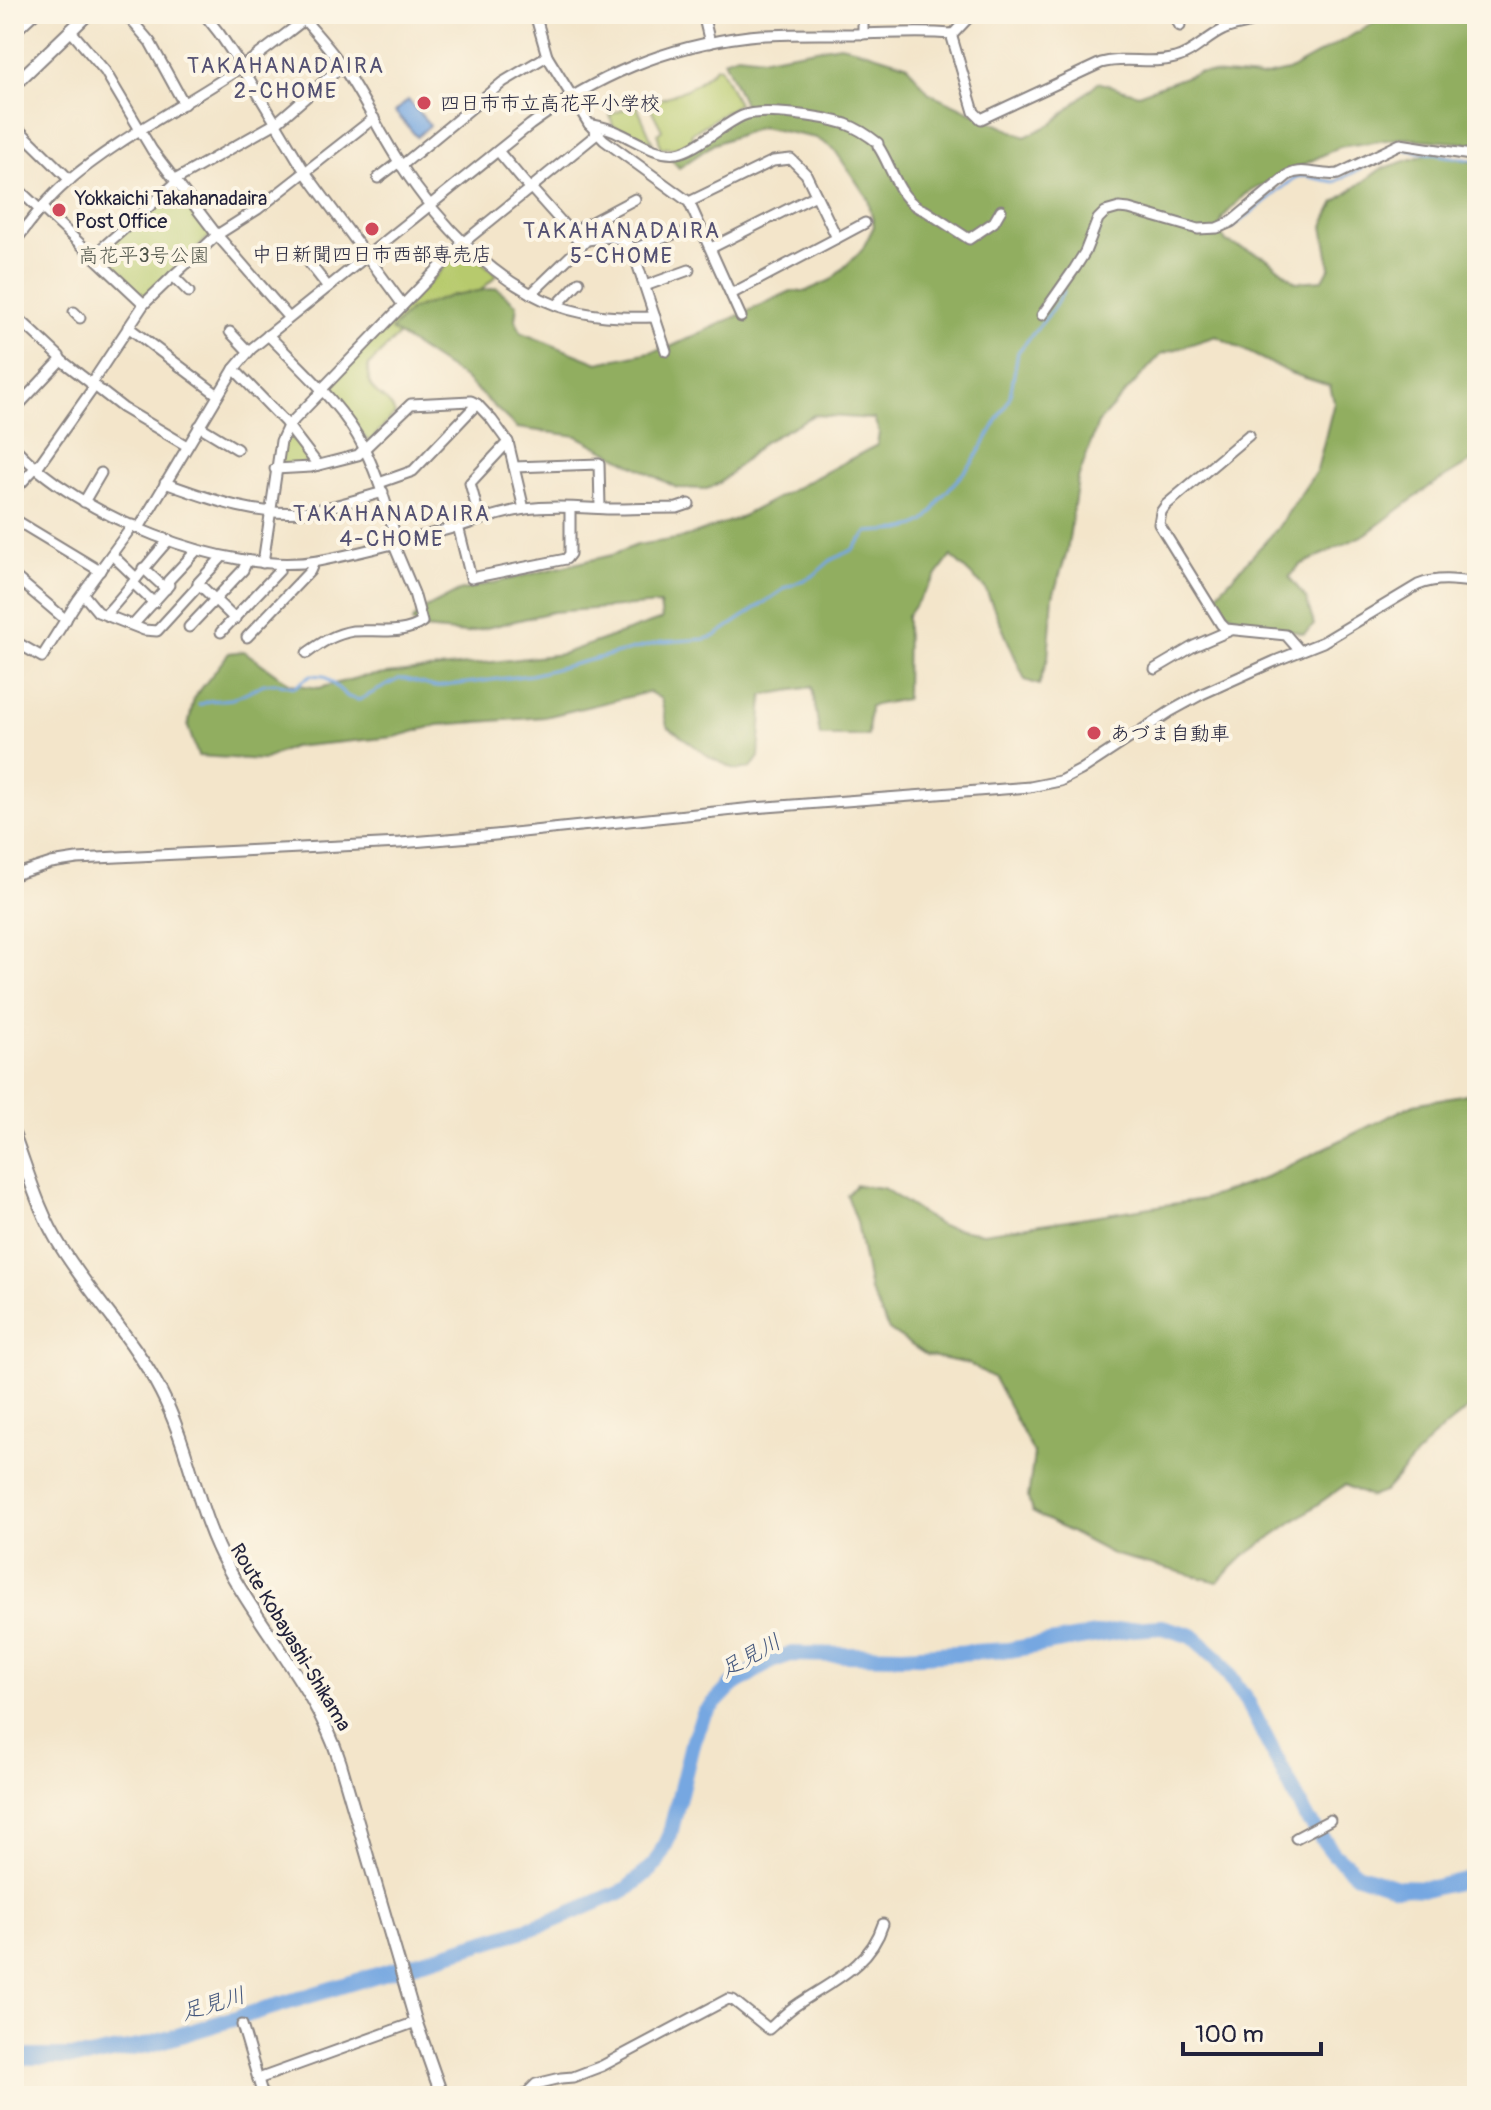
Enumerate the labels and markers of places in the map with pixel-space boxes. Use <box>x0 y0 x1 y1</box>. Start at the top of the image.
place label: 四日市市立高花平小学校 <box>440 91 660 116</box>
marker: 四日市市立高花平小学校 <box>415 94 433 112</box>
place label: Yokkaichi Takahanadaira Post Office <box>74 186 267 234</box>
marker: Yokkaichi Takahanadaira Post Office <box>50 201 68 219</box>
marker: 中日新聞四日市西部専売店 <box>363 220 381 238</box>
place label: 中日新聞四日市西部専売店 <box>252 242 492 267</box>
place label: あづま自動車 <box>1110 721 1230 746</box>
marker: あづま自動車 <box>1085 724 1103 742</box>

